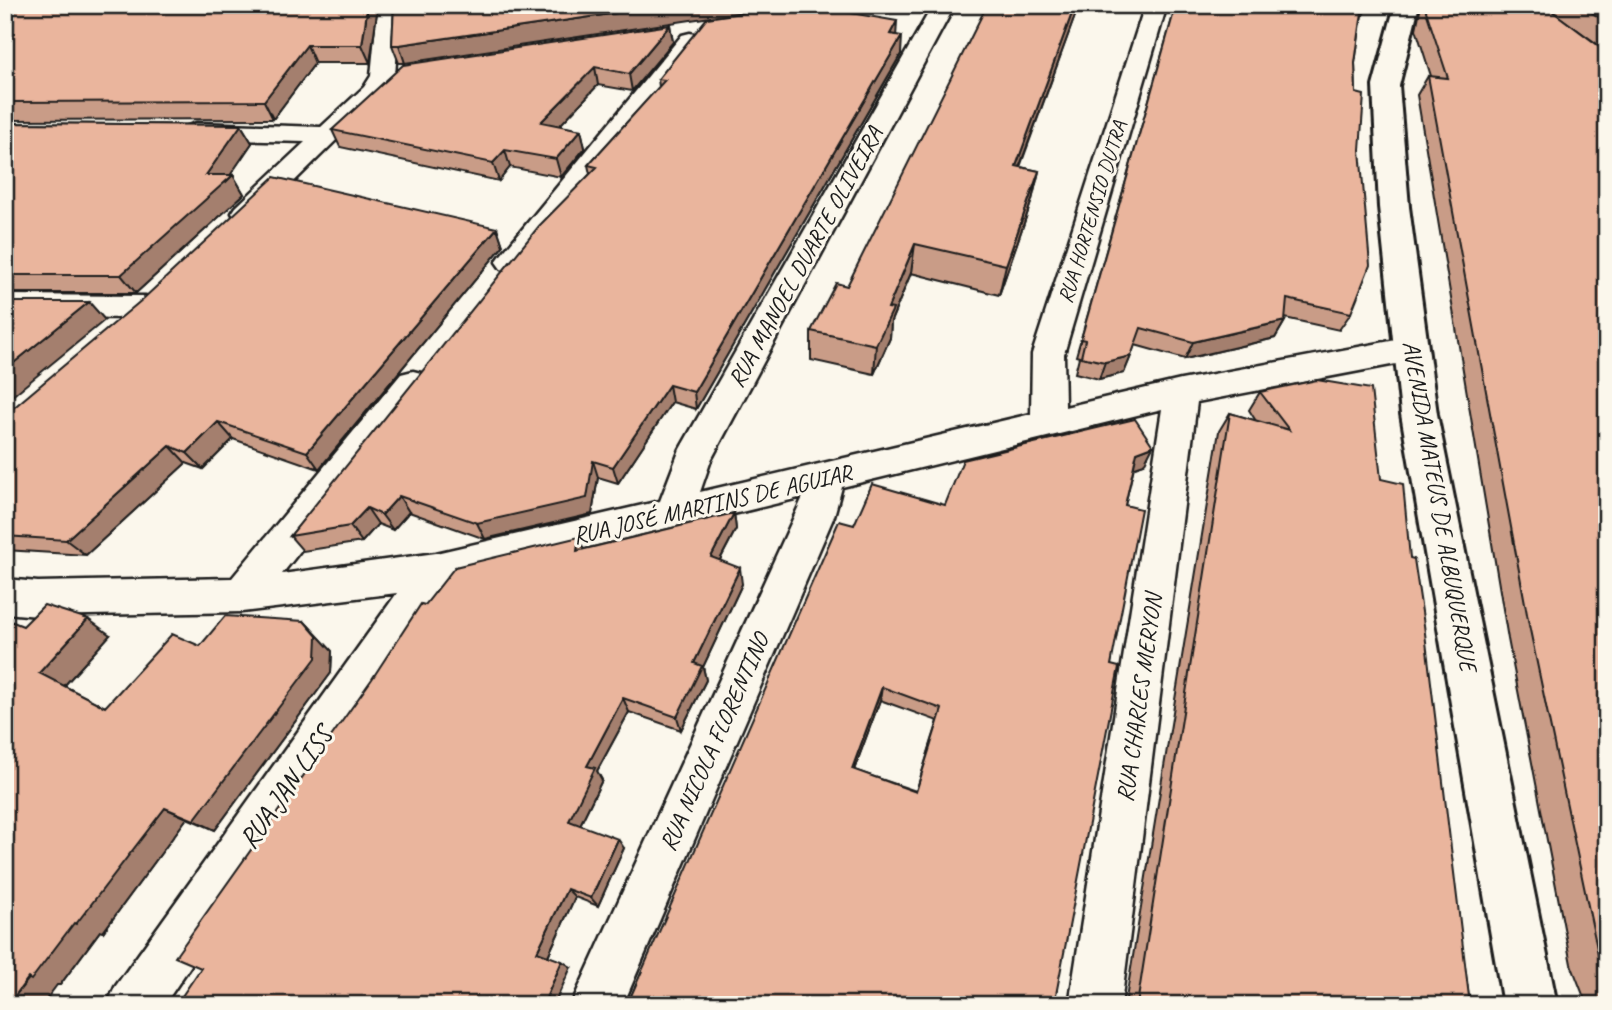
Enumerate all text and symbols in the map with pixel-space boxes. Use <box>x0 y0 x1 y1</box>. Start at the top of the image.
street label: RUA HORTENSIO DUTRA <box>1052 117 1132 306</box>
street label: RUA MANOEL DUARTE OLIVEIRA <box>721 121 890 392</box>
street label: AVENIDA MATEUS DE ALBUQUERQUE <box>1396 339 1484 676</box>
street label: RUA JOSÉ MARTINS DE AGUIAR <box>570 457 856 551</box>
street label: RUA CHARLES MERYON <box>1110 589 1169 804</box>
street label: RUA NICOLA FLORENTINO <box>653 626 777 855</box>
street label: RUA JAN LISS <box>231 716 343 855</box>

